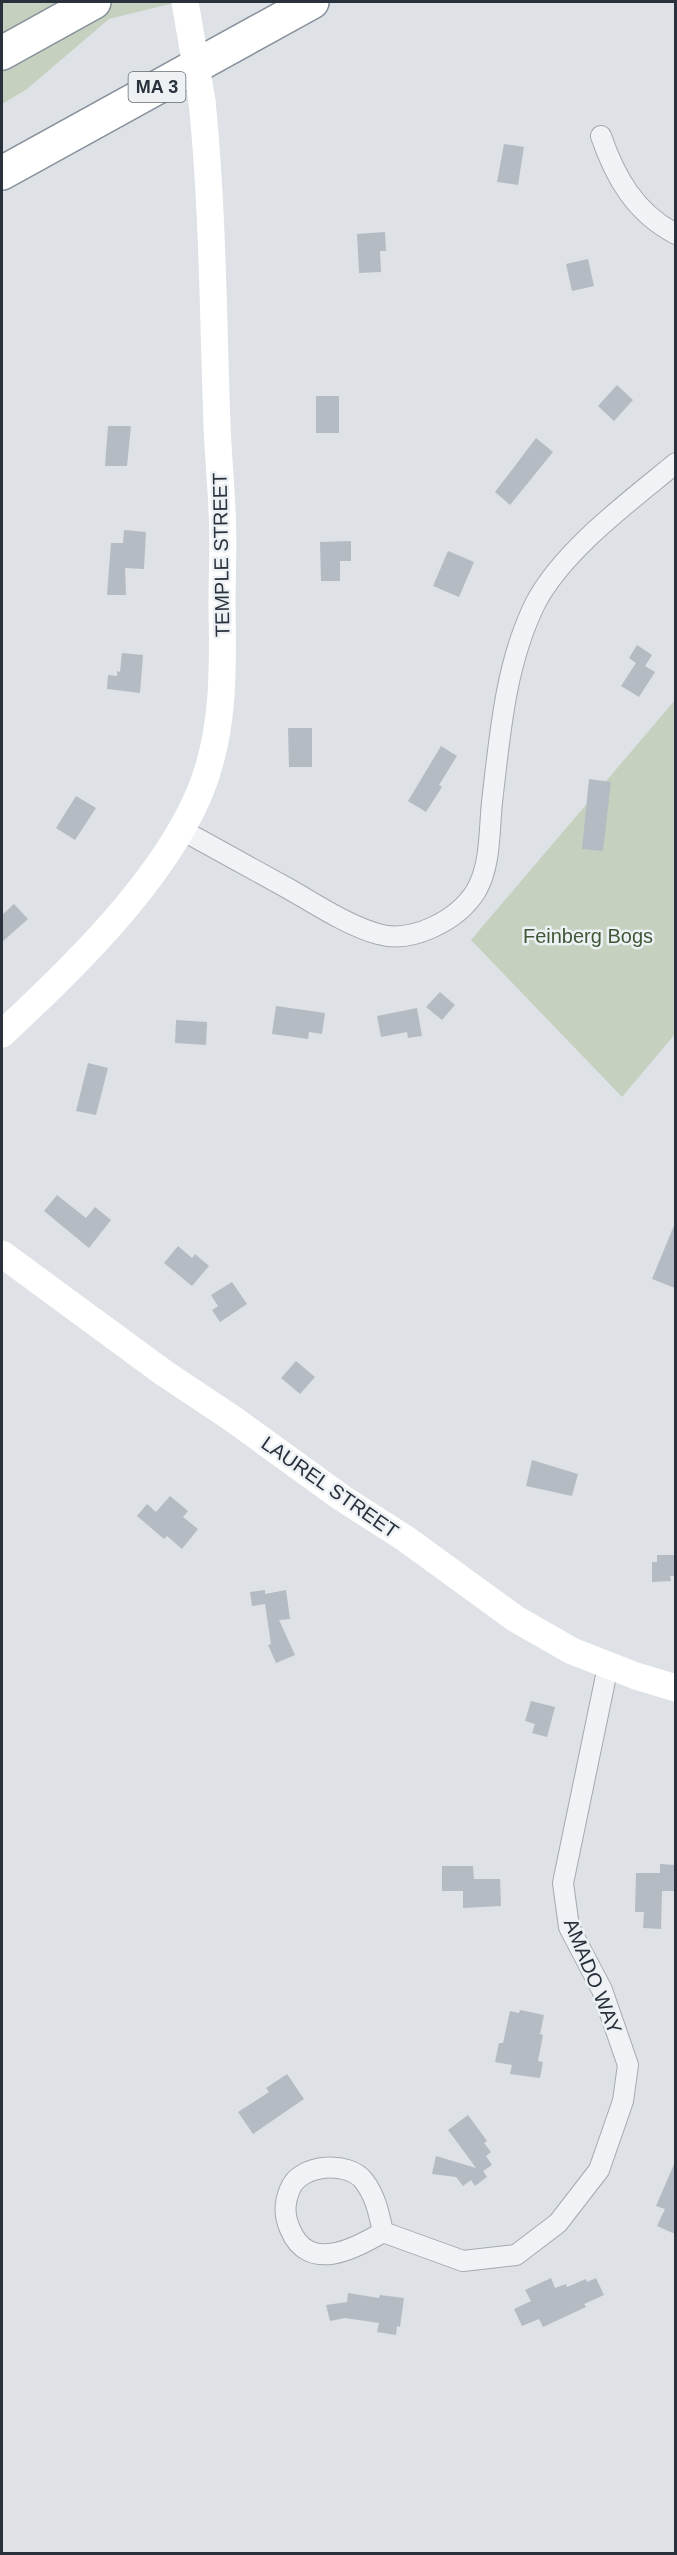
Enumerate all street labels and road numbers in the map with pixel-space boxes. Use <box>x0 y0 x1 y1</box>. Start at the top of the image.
road number: MA 3 <box>128 72 186 102</box>
street label: TEMPLE STREET <box>209 473 233 637</box>
street label: LAUREL STREET <box>258 1432 402 1542</box>
street label: AMADO WAY <box>560 1915 626 2037</box>

